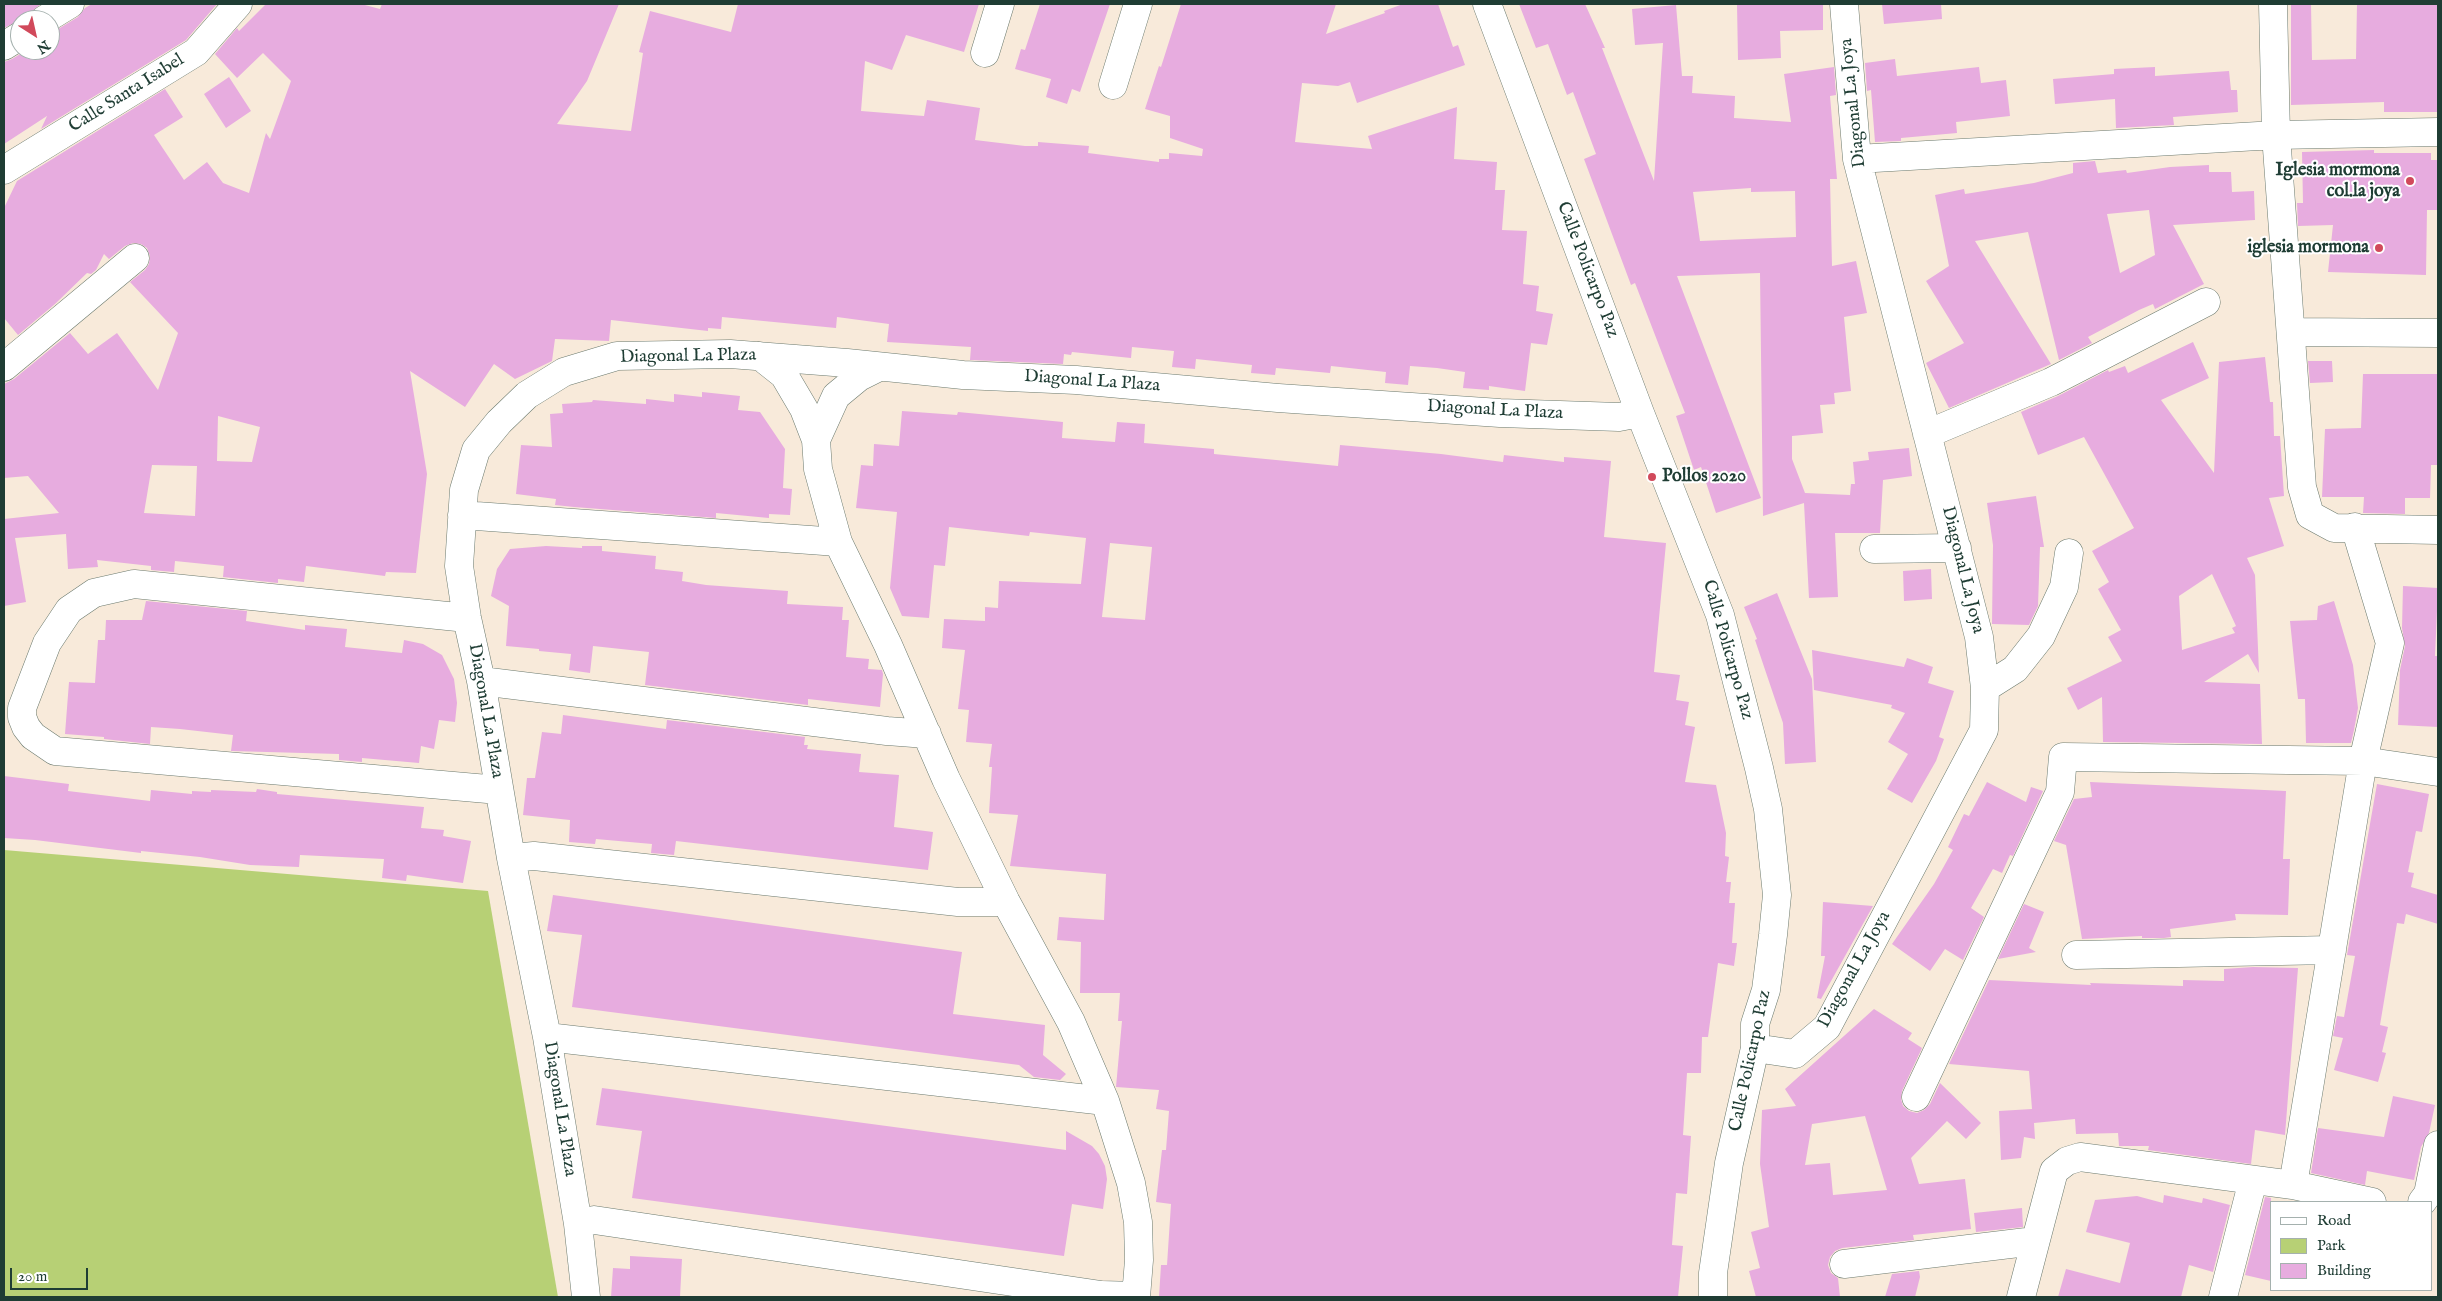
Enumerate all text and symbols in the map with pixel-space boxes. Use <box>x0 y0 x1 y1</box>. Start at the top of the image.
north arrow <box>10 10 60 60</box>
text: N <box>33 36 53 57</box>
street label: Diagonal La Joya <box>1836 37 1872 169</box>
street label: Calle Santa Isabel <box>65 50 189 138</box>
place label: Iglesia mormona col.la joya <box>2276 160 2400 202</box>
marker: Iglesia mormona col.la joya <box>2404 175 2416 187</box>
street label: Calle Policarpo Paz <box>1551 199 1623 341</box>
place label: iglesia mormona <box>2248 237 2369 259</box>
marker: iglesia mormona <box>2373 242 2385 254</box>
street label: Diagonal La Plaza <box>620 345 756 369</box>
street label: Diagonal La Plaza <box>1023 366 1161 398</box>
street label: Diagonal La Plaza <box>1426 397 1564 425</box>
place label: Pollos 2020 <box>1662 466 1746 488</box>
marker: Pollos 2020 <box>1646 471 1658 483</box>
street label: Diagonal La Joya <box>1936 504 1988 636</box>
street label: Calle Policarpo Paz <box>1697 578 1757 722</box>
street label: Diagonal La Plaza <box>463 642 507 780</box>
street label: Diagonal La Joya <box>1814 908 1896 1032</box>
street label: Calle Policarpo Paz <box>1725 988 1777 1134</box>
street label: Diagonal La Plaza <box>538 1040 580 1178</box>
legend <box>2270 1201 2432 1291</box>
text: Road <box>2317 1211 2351 1230</box>
text: Park <box>2317 1236 2346 1255</box>
scale bar <box>12 1258 90 1290</box>
text: Building <box>2317 1261 2371 1280</box>
text: 20 m <box>18 1267 47 1286</box>

